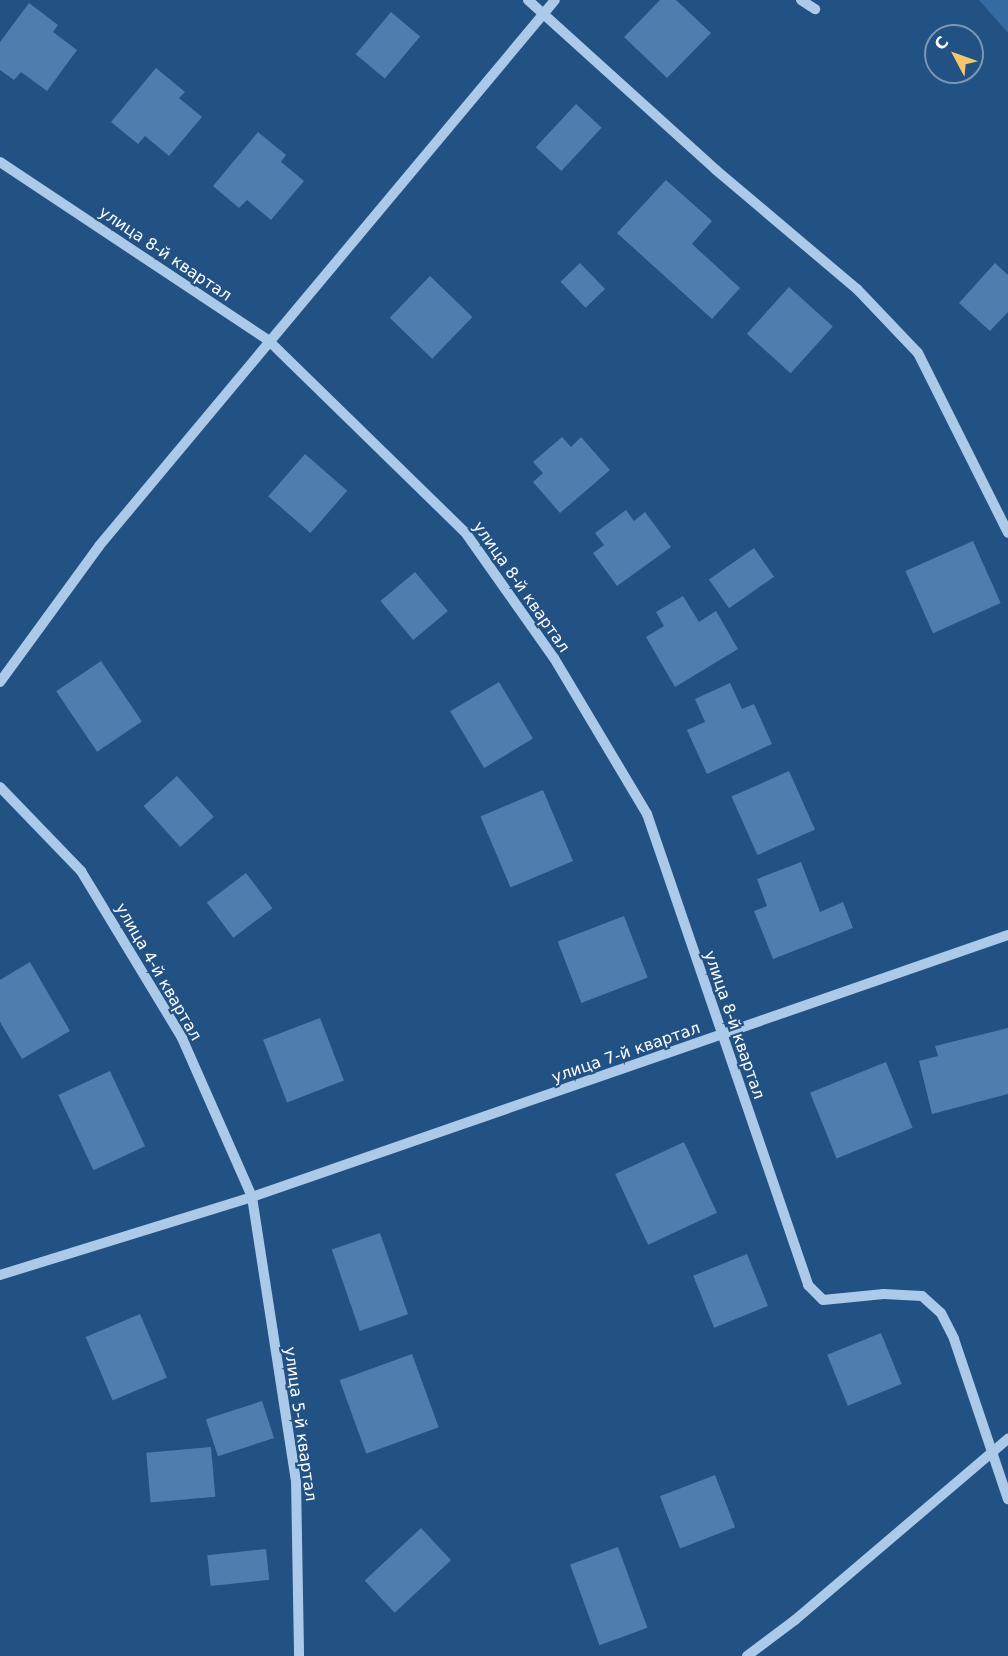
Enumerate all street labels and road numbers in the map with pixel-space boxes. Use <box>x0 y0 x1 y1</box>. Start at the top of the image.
street label: улица 8-й квартал <box>95 203 235 305</box>
street label: улица 8-й квартал <box>468 518 574 656</box>
street label: улица 4-й квартал <box>111 900 205 1044</box>
street label: улица 8-й квартал <box>700 948 768 1102</box>
street label: улица 7-й квартал <box>549 1019 703 1087</box>
street label: улица 5-й квартал <box>280 1346 320 1502</box>

